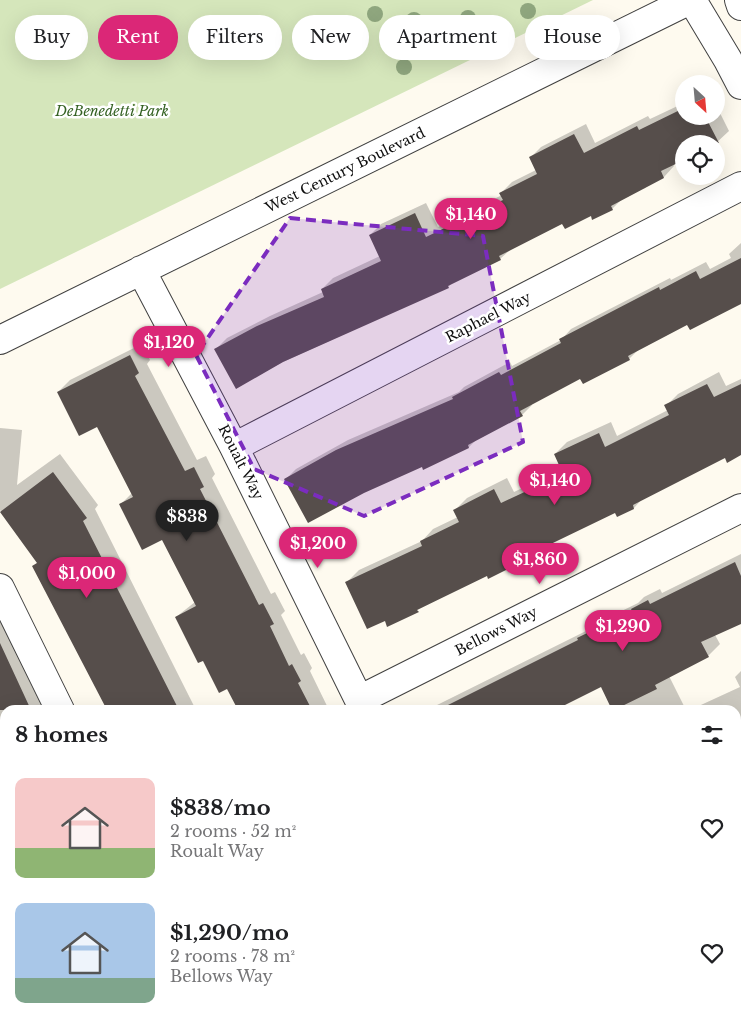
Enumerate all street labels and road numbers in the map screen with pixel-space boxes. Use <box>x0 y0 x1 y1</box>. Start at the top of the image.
street label: West Century Boulevard <box>261 123 428 217</box>
street label: Raphael Way <box>442 288 534 346</box>
street label: Roualt Way <box>214 421 268 503</box>
street label: Bellows Way <box>452 603 540 659</box>

